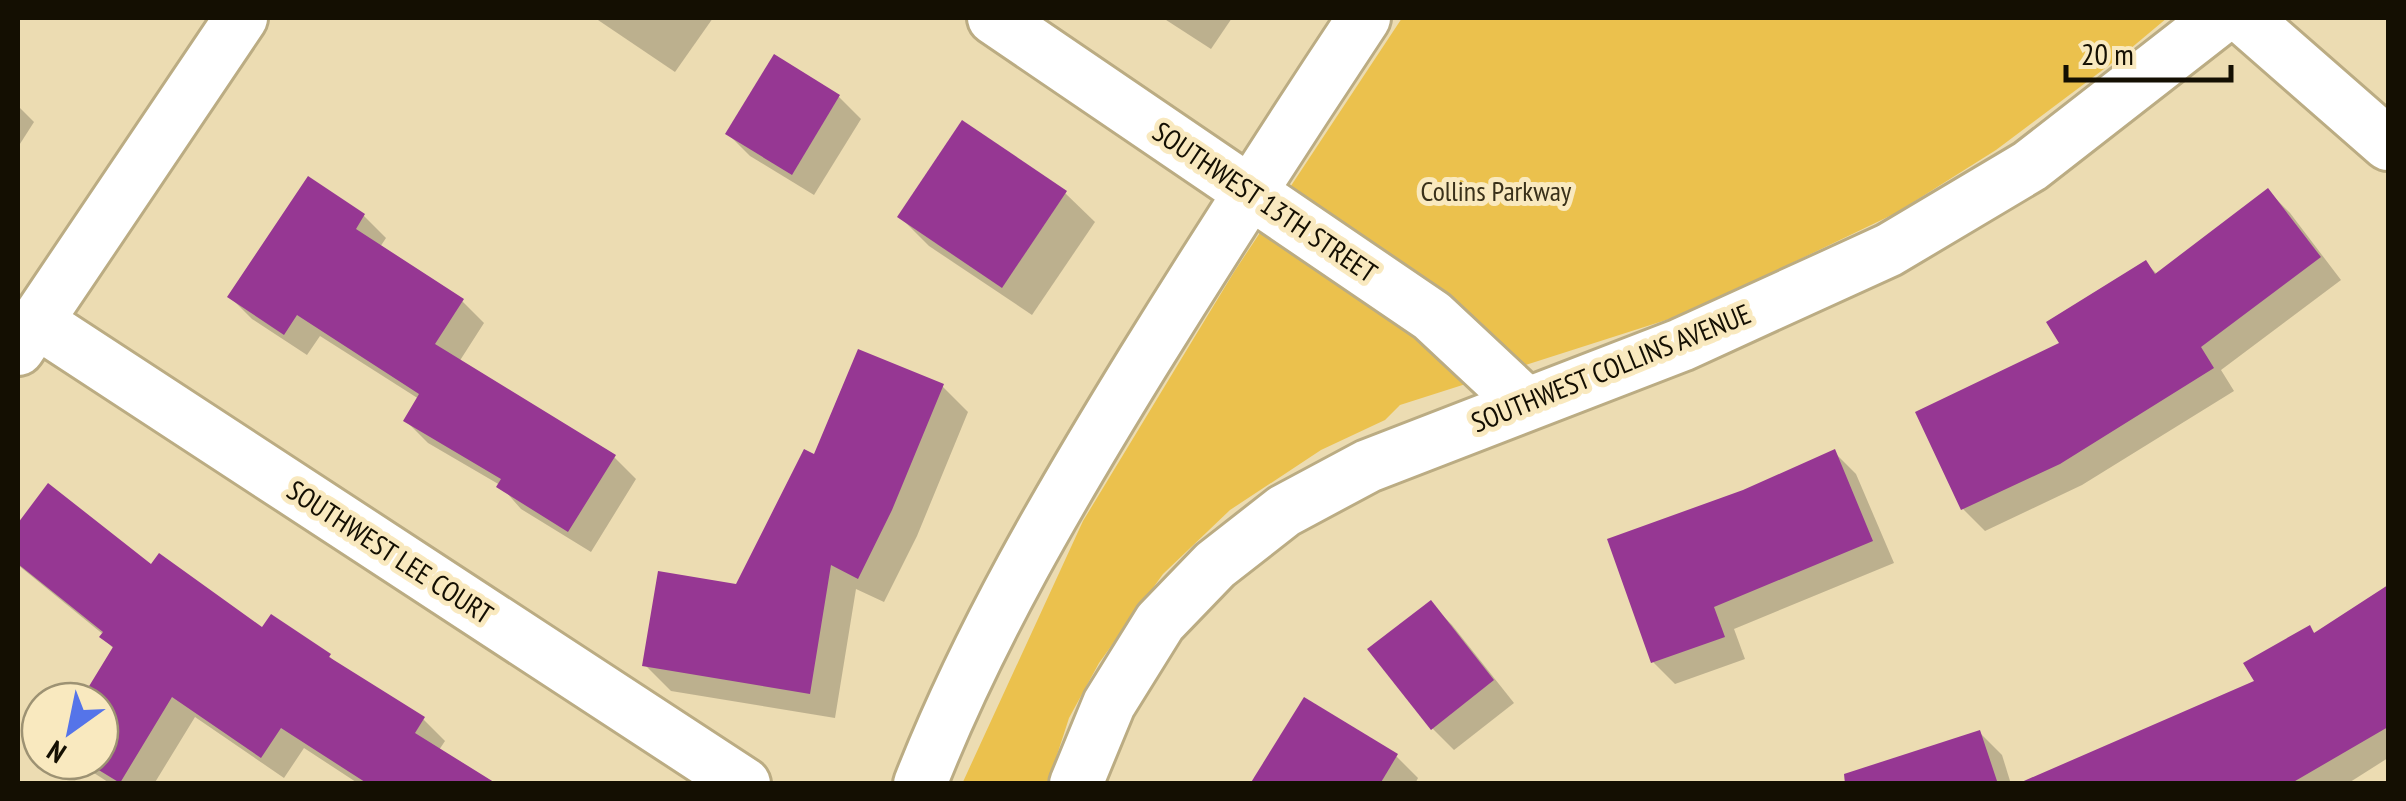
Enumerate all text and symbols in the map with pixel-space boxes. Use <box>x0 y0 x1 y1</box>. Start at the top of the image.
scale bar <box>2066 20 2231 82</box>
text: 20 m <box>2081 34 2134 73</box>
street label: SOUTHWEST 13TH STREET <box>1146 113 1385 291</box>
park label: Collins Parkway <box>1421 172 1572 209</box>
street label: SOUTHWEST COLLINS AVENUE <box>1466 295 1756 441</box>
street label: SOUTHWEST LEE COURT <box>280 471 501 632</box>
north arrow <box>20 681 120 781</box>
text: N <box>40 733 73 772</box>

